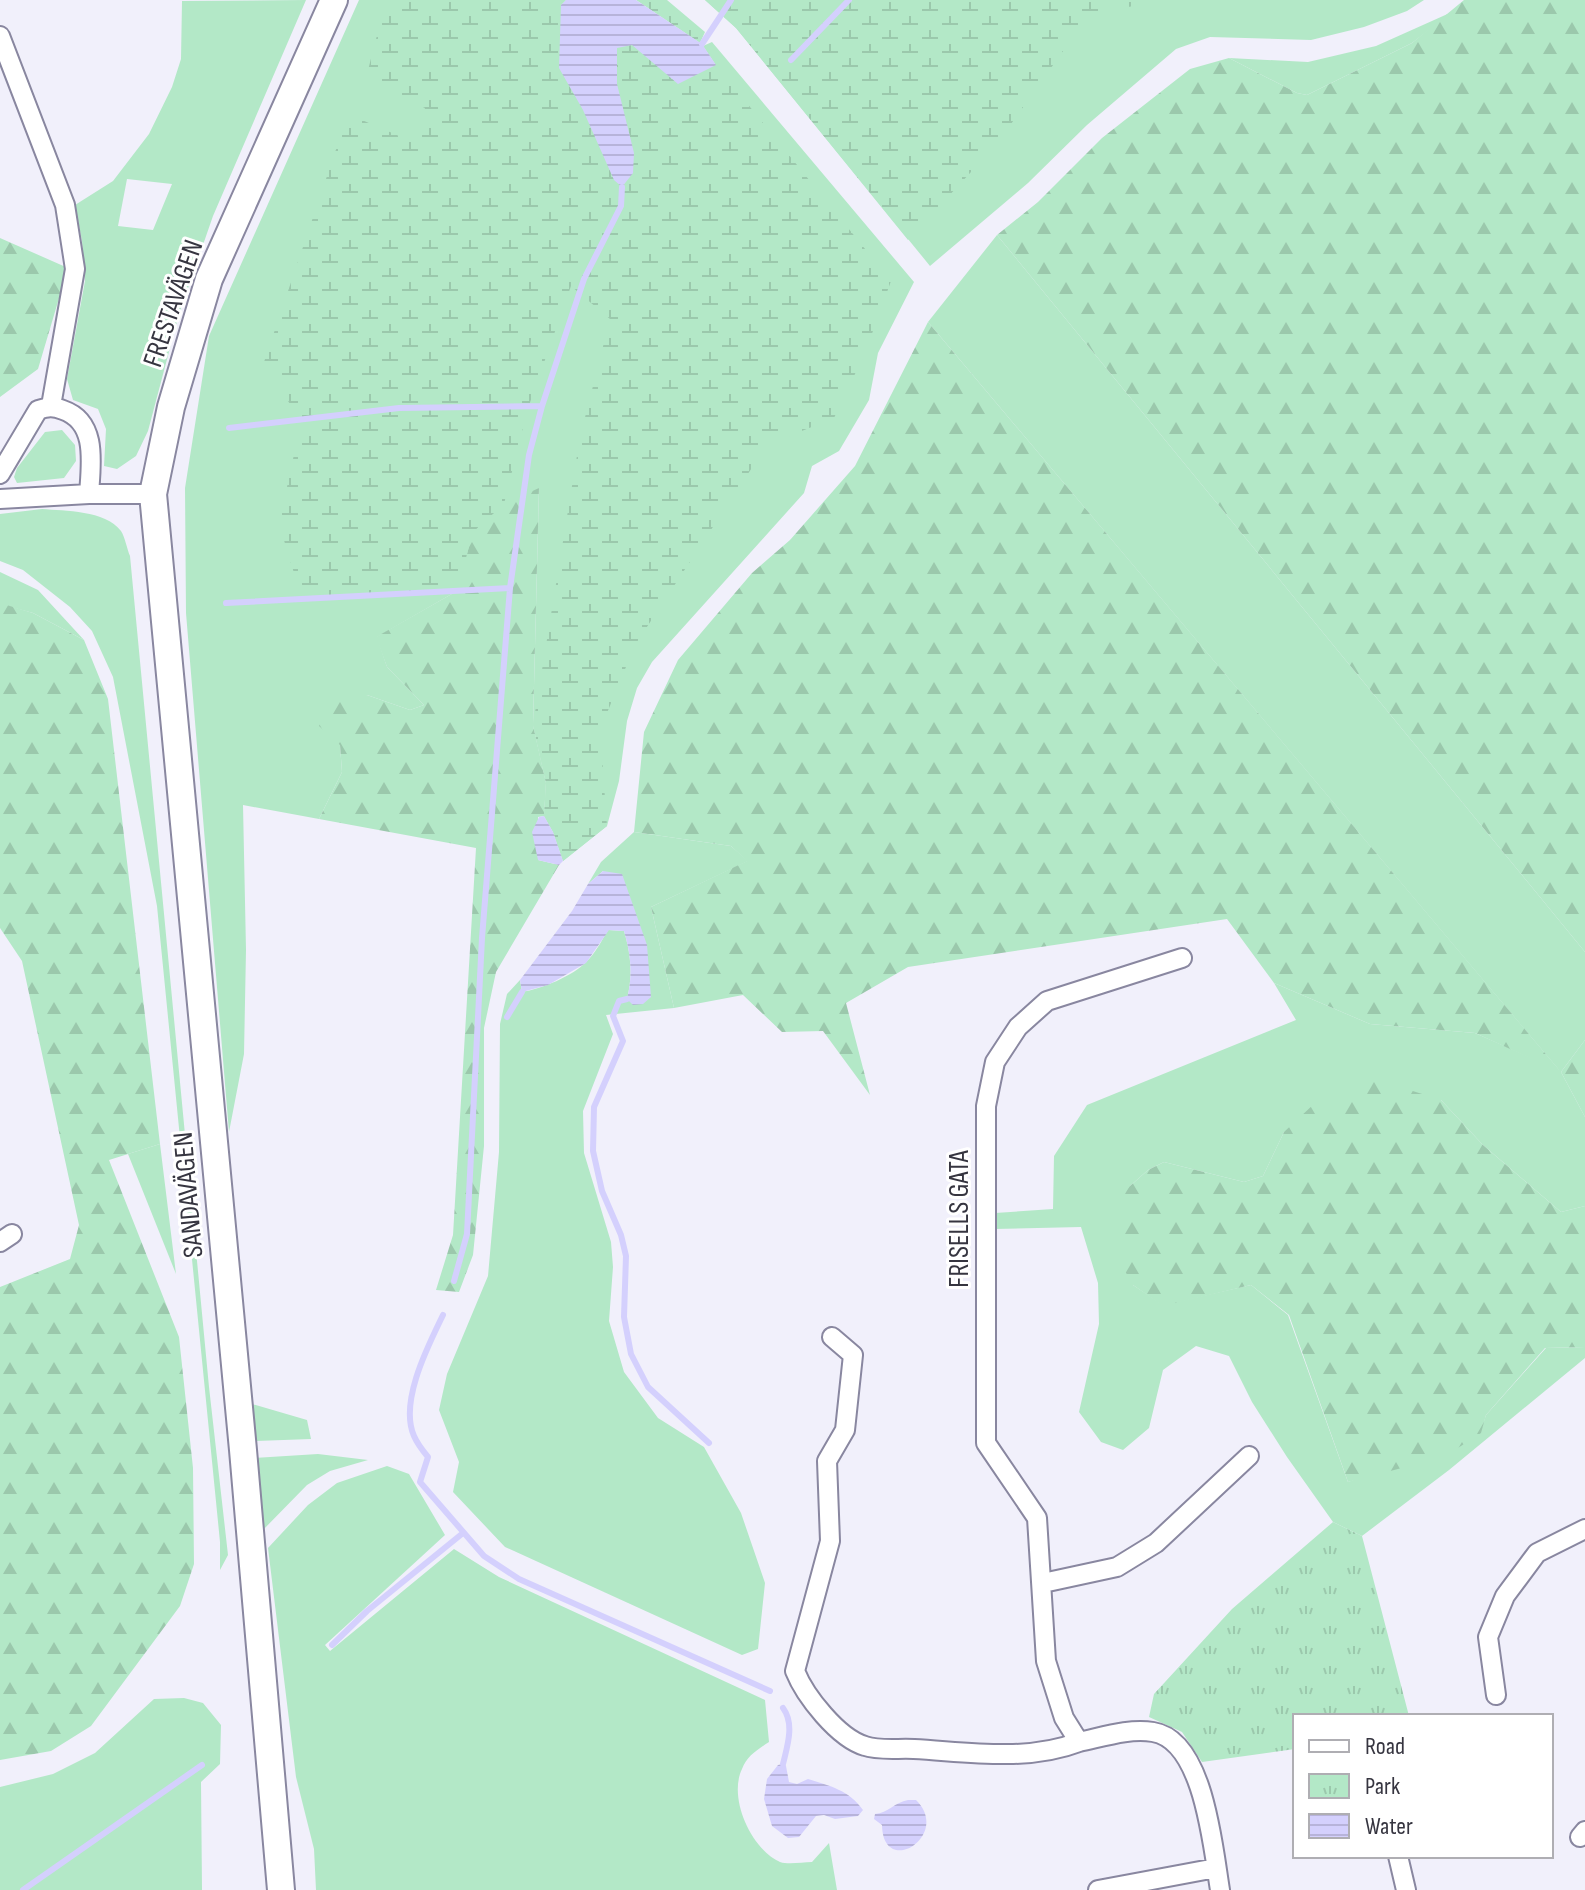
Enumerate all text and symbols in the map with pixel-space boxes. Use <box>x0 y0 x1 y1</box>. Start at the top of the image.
street label: FRESTAVÄGEN <box>136 236 211 371</box>
street label: SANDAVÄGEN <box>167 1131 210 1259</box>
street label: FRISELLS GATA <box>943 1149 976 1288</box>
legend <box>1293 1714 1553 1858</box>
text: Road <box>1365 1732 1405 1761</box>
text: Park <box>1365 1772 1400 1801</box>
text: Water <box>1365 1812 1413 1841</box>

